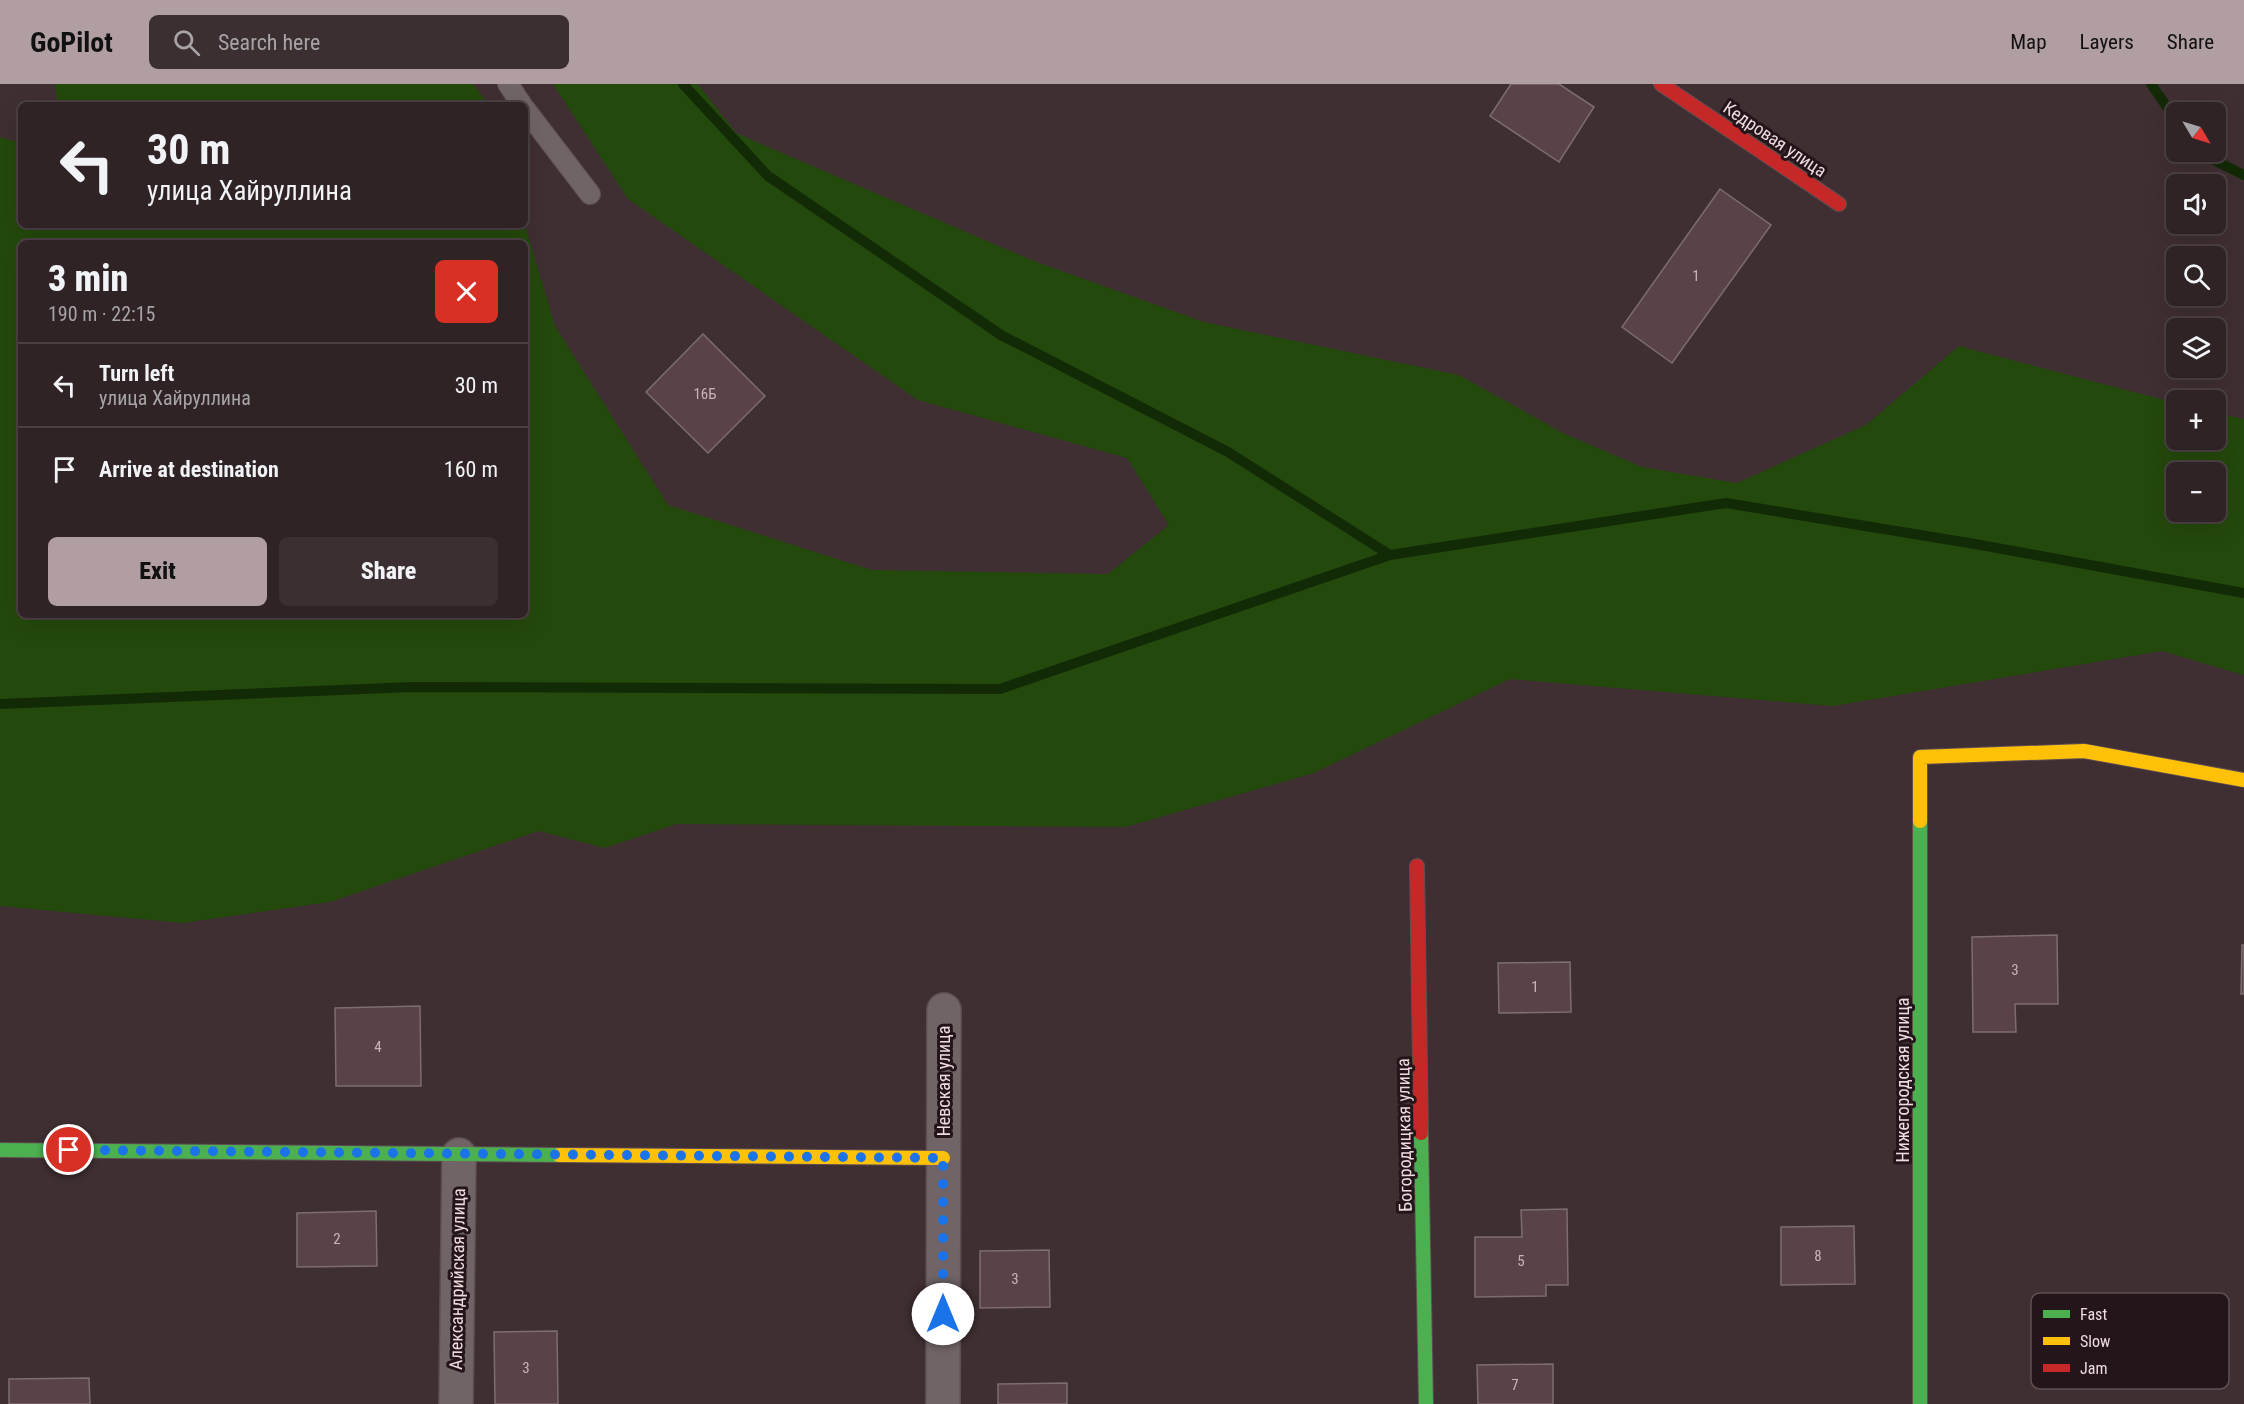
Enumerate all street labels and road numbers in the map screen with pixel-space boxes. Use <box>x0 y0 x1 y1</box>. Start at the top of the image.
street label: Кедровая улица <box>1719 97 1831 181</box>
street label: Нижегородская улица <box>1892 998 1913 1162</box>
street label: Невская улица <box>933 1026 954 1136</box>
street label: Богородицкая улица <box>1392 1058 1416 1212</box>
street label: Александрийская улица <box>445 1188 469 1370</box>

